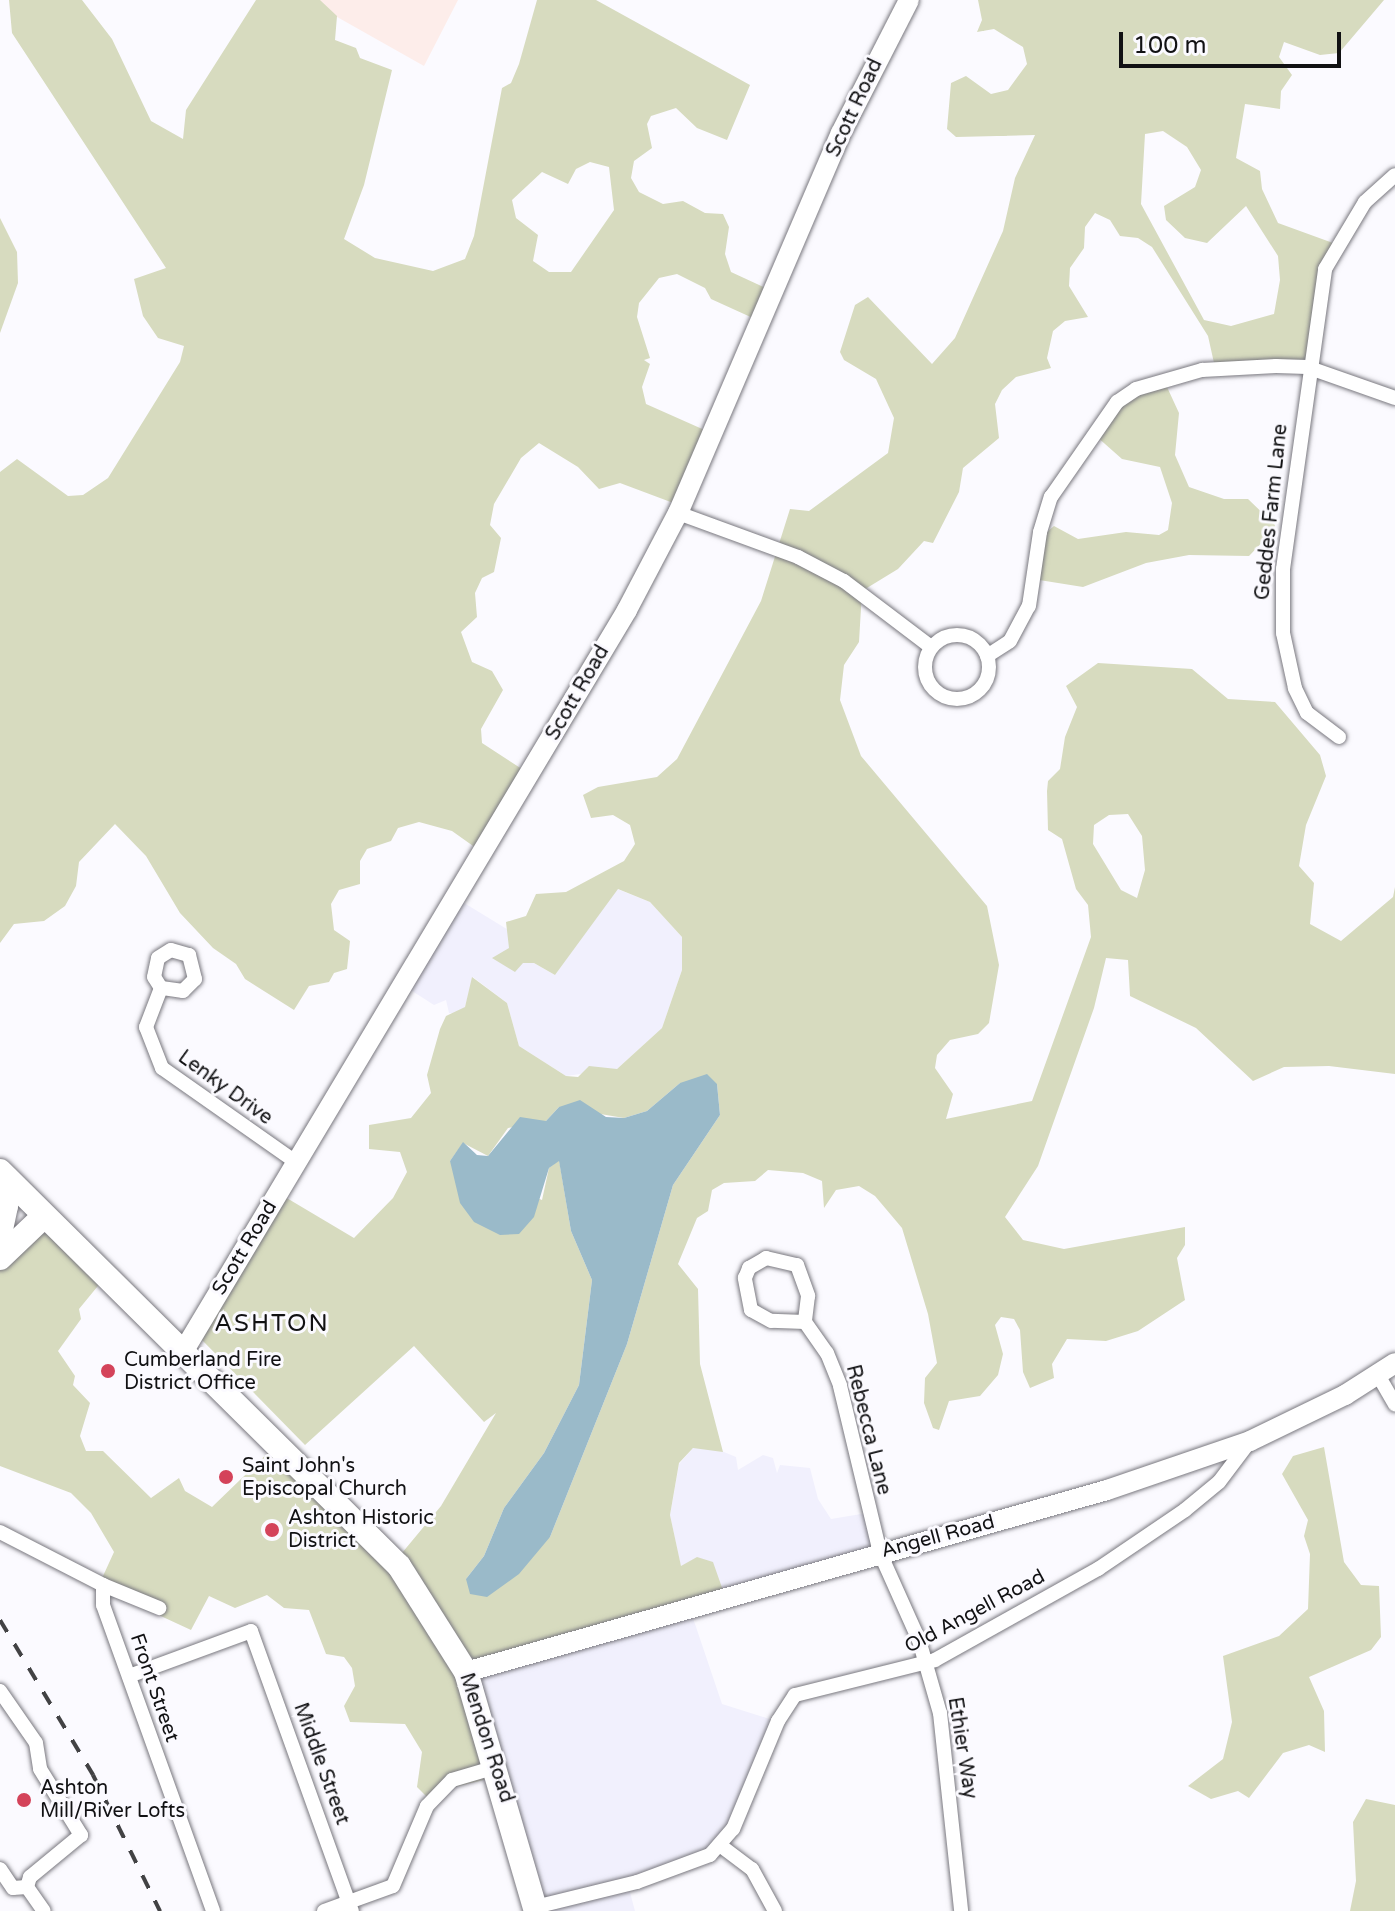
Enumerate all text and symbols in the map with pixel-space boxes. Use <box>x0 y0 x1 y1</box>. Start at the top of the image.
scale bar <box>1123 16 1345 66</box>
text: 100 m <box>1133 31 1207 60</box>
street label: Scott Road <box>822 55 888 161</box>
street label: Geddes Farm Lane <box>1251 423 1293 601</box>
street label: Scott Road <box>541 641 615 745</box>
street label: Lenky Drive <box>173 1046 277 1130</box>
street label: Scott Road <box>207 1197 283 1299</box>
district label: ASHTON <box>214 1310 330 1338</box>
place label: Cumberland Fire District Office <box>124 1348 282 1395</box>
marker: Cumberland Fire District Office <box>99 1362 117 1380</box>
street label: Rebecca Lane <box>840 1362 896 1498</box>
place label: Saint John's Episcopal Church <box>242 1454 407 1501</box>
marker: Saint John's Episcopal Church <box>217 1468 235 1486</box>
place label: Ashton Historic District <box>288 1506 434 1553</box>
street label: Angell Road <box>879 1510 997 1564</box>
marker: Ashton Historic District <box>263 1521 281 1539</box>
street label: Old Angell Road <box>901 1565 1049 1659</box>
street label: Front Street <box>124 1631 184 1745</box>
street label: Mendon Road <box>454 1670 518 1806</box>
street label: Ethier Way <box>942 1695 982 1801</box>
street label: Middle Street <box>288 1700 354 1828</box>
place label: Ashton Mill/River Lofts <box>40 1776 185 1823</box>
marker: Ashton Mill/River Lofts <box>15 1791 33 1809</box>

